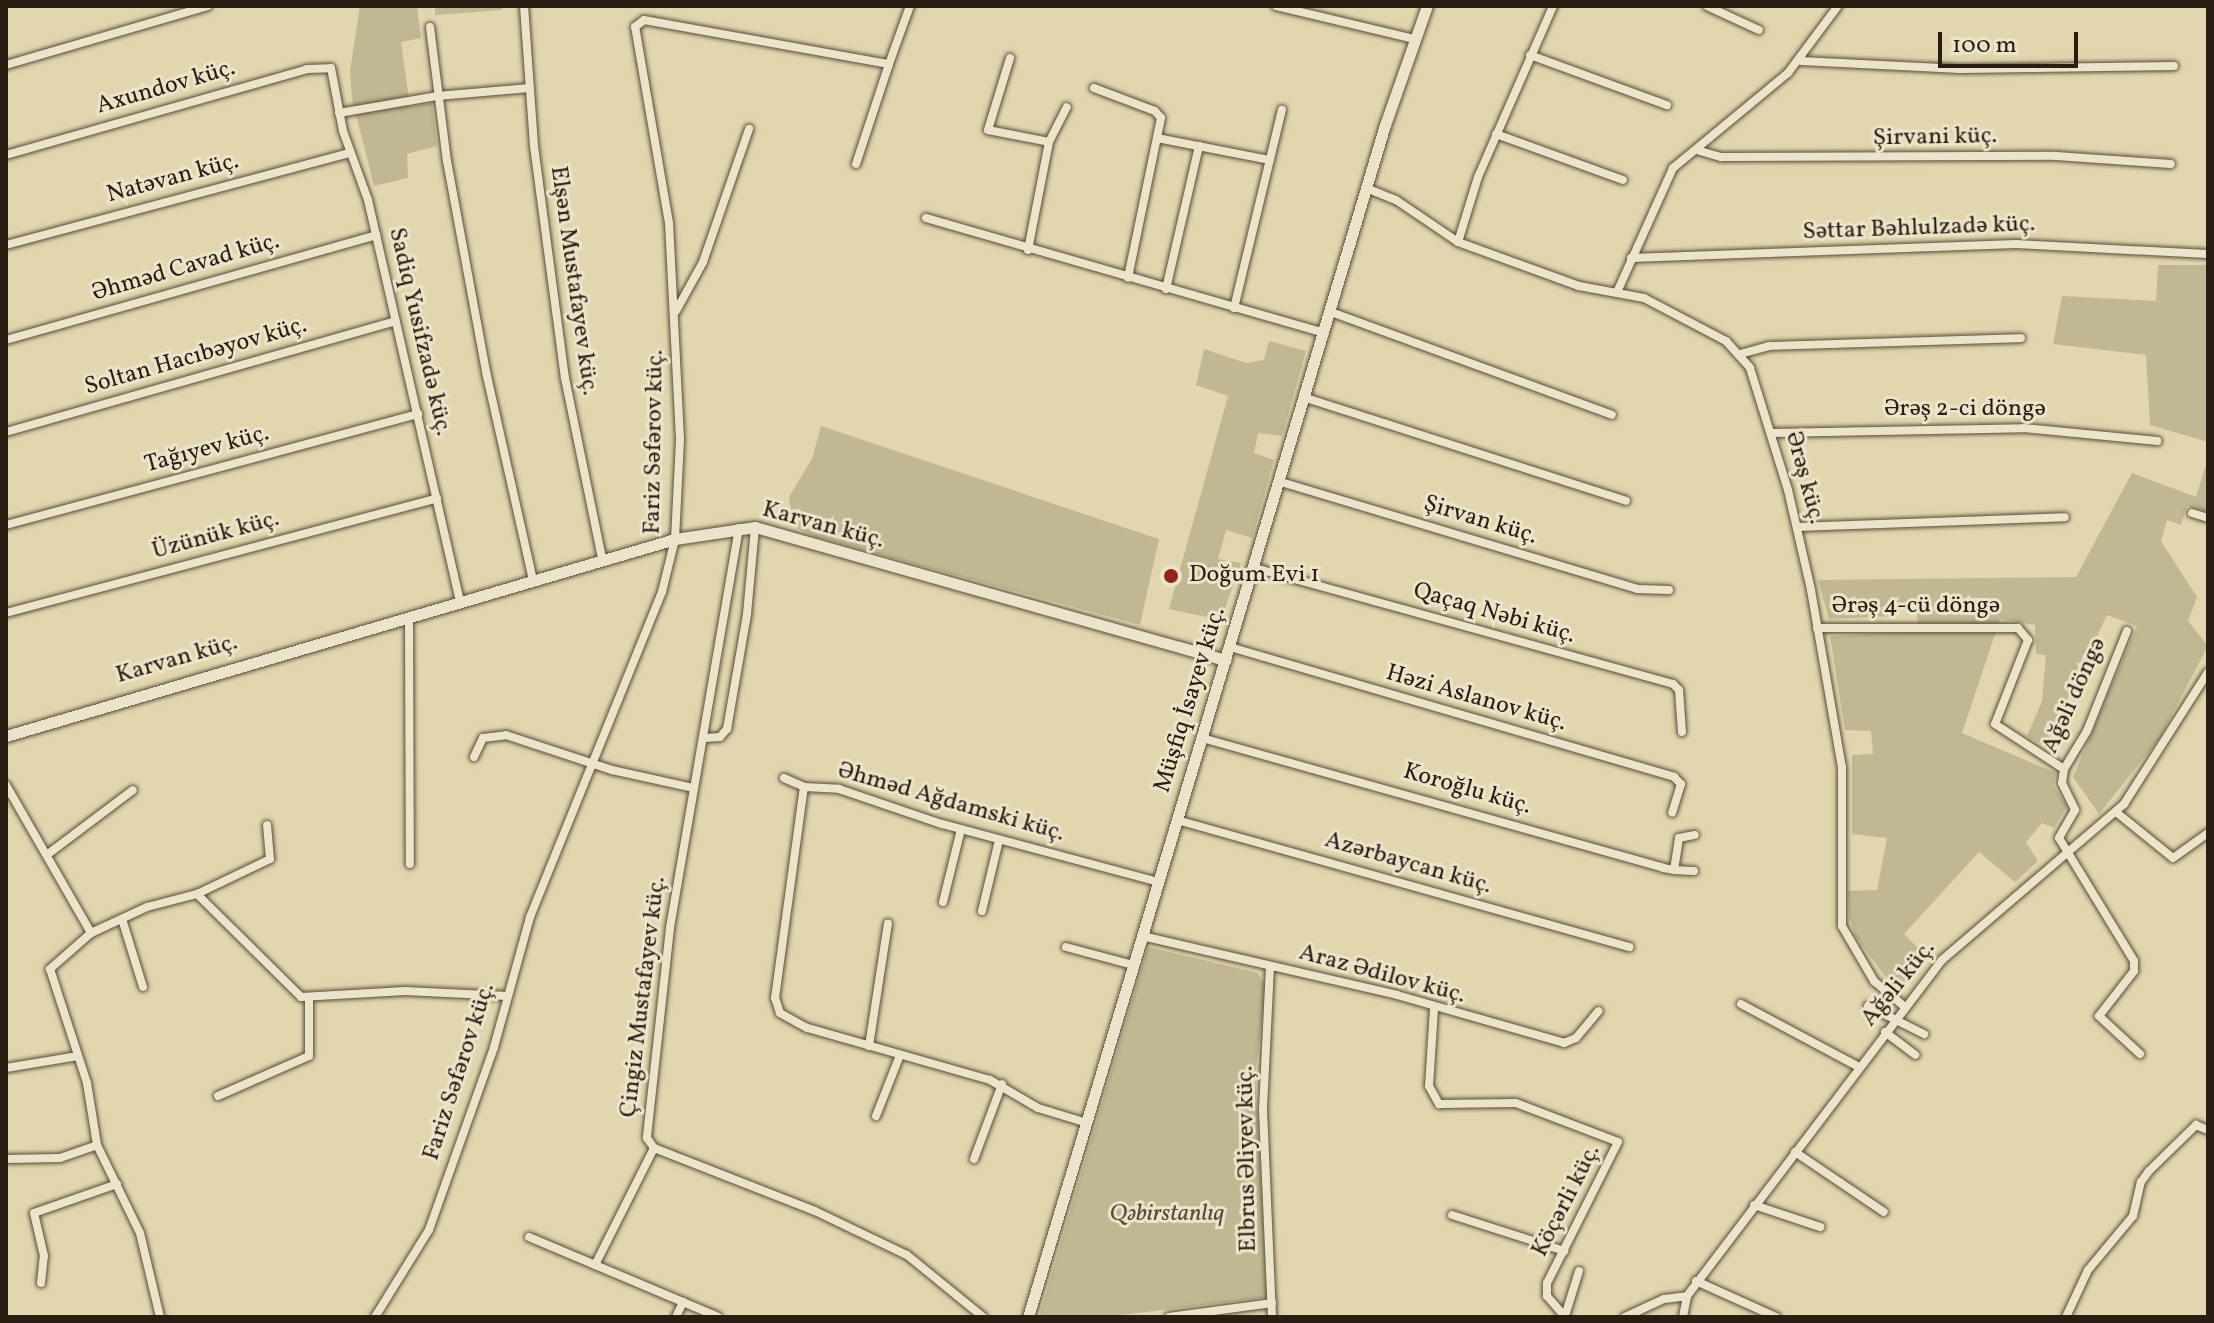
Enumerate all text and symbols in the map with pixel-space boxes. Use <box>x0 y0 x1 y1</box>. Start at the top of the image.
scale bar <box>1942 16 2082 66</box>
text: 100 m <box>1952 29 2017 63</box>
street label: Axundov küç. <box>93 54 239 122</box>
street label: Şirvani küç. <box>1873 123 1997 153</box>
street label: Natəvan küç. <box>104 148 242 210</box>
street label: Elşən Mustafayev küç. <box>543 164 603 398</box>
street label: Səttar Bəhlulzadə küç. <box>1802 211 2036 247</box>
street label: Sadiq Yusifzadə küç. <box>381 225 457 439</box>
street label: Əhməd Cavad küç. <box>89 228 283 308</box>
street label: Soltan Hacıbəyov küç. <box>81 311 311 403</box>
street label: Fariz Səfərov küç. <box>639 349 671 535</box>
street label: Ərəş 2-ci döngə <box>1884 396 2046 424</box>
street label: Tağıyev küç. <box>141 419 273 481</box>
street label: Ərəş küç. <box>1778 429 1830 527</box>
street label: Şirvan küç. <box>1420 490 1540 552</box>
street label: Karvan küç. <box>759 496 887 556</box>
street label: Üzünük küç. <box>149 505 283 567</box>
place label: Doğum Evi 1 <box>1189 562 1320 590</box>
marker: Doğum Evi 1 <box>1160 565 1182 587</box>
street label: Qaçaq Nəbi küç. <box>1410 577 1578 651</box>
street label: Ərəş 4-cü döngə <box>1832 593 2000 621</box>
street label: Müşfiq İsayev küç. <box>1149 604 1233 796</box>
street label: Karvan küç. <box>113 629 241 691</box>
street label: Ağəli döngə <box>2037 634 2113 758</box>
street label: Həzi Aslanov küç. <box>1382 659 1570 739</box>
street label: Əhməd Ağdamski küç. <box>834 757 1068 849</box>
street label: Koroğlu küç. <box>1400 758 1534 822</box>
street label: Azərbaycan küç. <box>1321 826 1495 902</box>
street label: Çingiz Mustafayev küç. <box>615 874 673 1120</box>
street label: Ağəli küç. <box>1856 935 1942 1033</box>
street label: Araz Ədilov küç. <box>1295 939 1469 1011</box>
street label: Fariz Səfərov küç. <box>418 979 502 1165</box>
street label: Elbrus Əliyev küç. <box>1232 1065 1264 1253</box>
street label: Köçərli küç. <box>1526 1140 1608 1262</box>
park label: Qəbirstanlıq <box>1110 1201 1224 1229</box>

